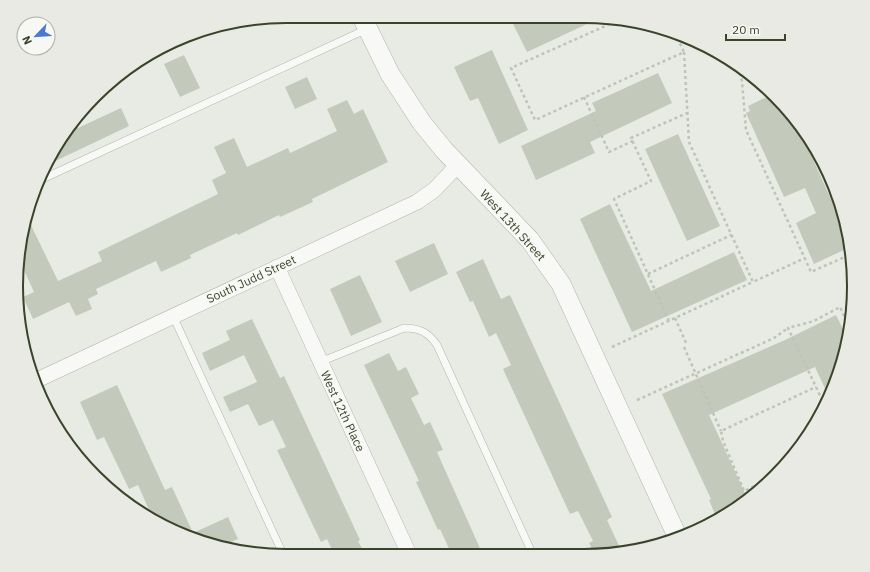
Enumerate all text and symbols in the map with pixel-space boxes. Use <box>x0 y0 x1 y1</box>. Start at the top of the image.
north arrow <box>16 16 56 56</box>
scale bar <box>726 16 785 42</box>
text: 20 m <box>732 22 760 37</box>
text: N <box>19 34 35 47</box>
street label: West 13th Street <box>477 186 549 264</box>
street label: South Judd Street <box>204 252 298 306</box>
street label: West 12th Place <box>318 368 368 454</box>

